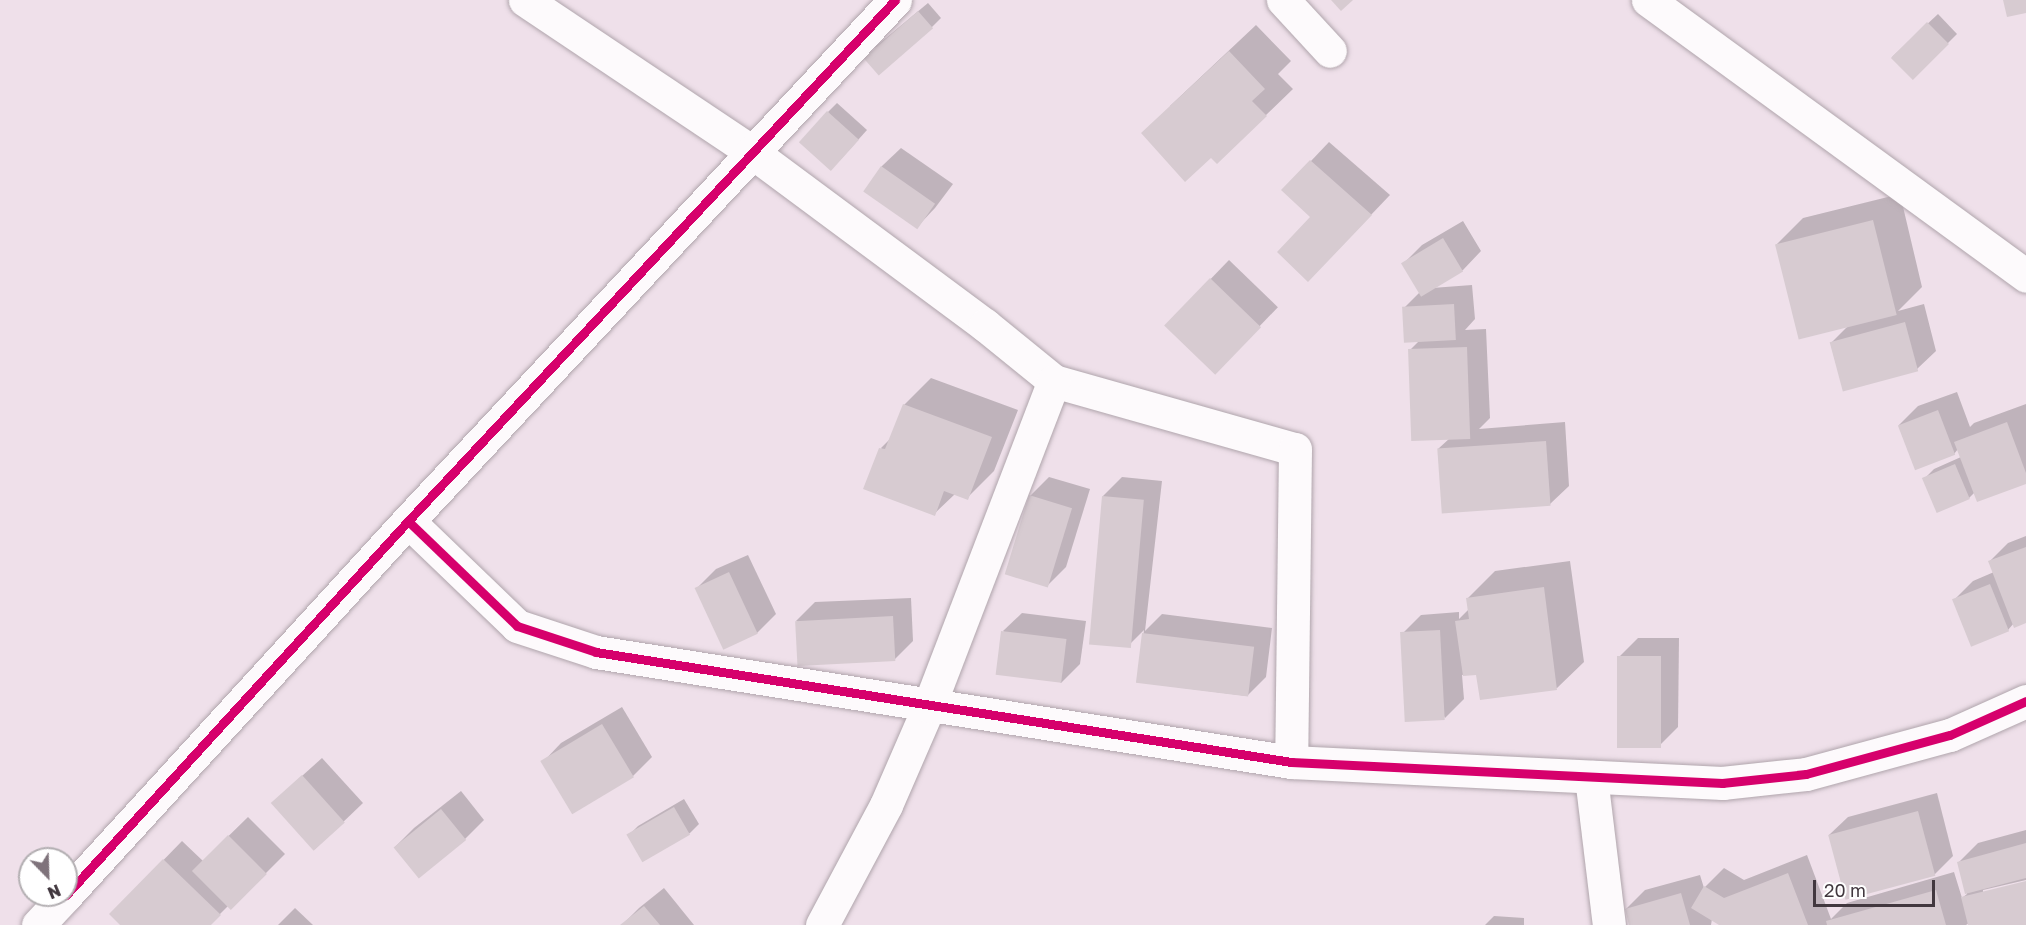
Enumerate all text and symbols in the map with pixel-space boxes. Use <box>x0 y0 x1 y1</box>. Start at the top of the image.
north arrow <box>18 847 78 907</box>
scale bar <box>1816 868 1938 906</box>
text: 20 m <box>1824 879 1866 901</box>
text: N <box>45 880 64 903</box>

